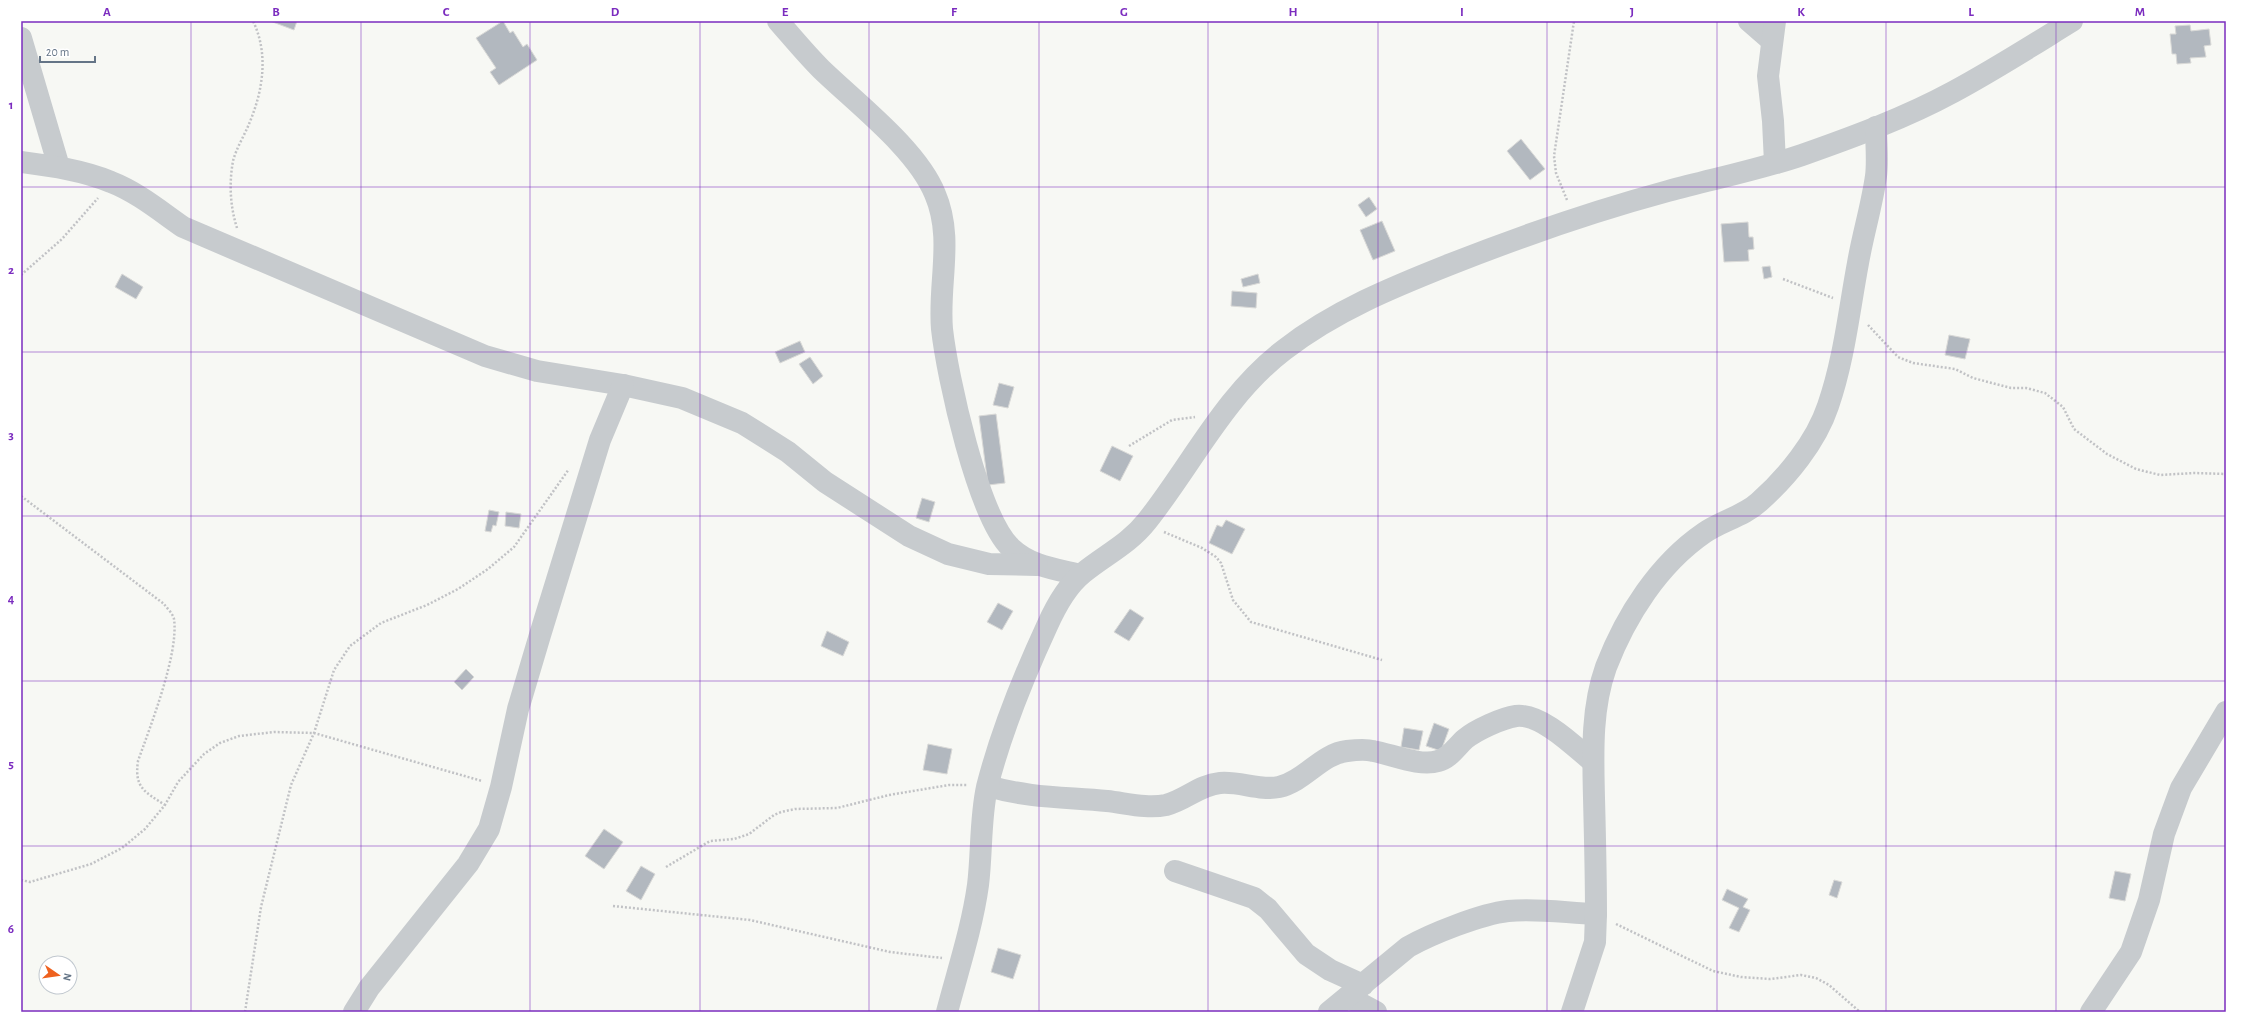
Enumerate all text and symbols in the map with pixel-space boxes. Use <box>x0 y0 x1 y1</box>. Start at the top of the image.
text: A <box>103 6 111 19</box>
text: B <box>272 6 280 19</box>
text: C <box>443 6 450 19</box>
text: D <box>611 6 620 19</box>
text: E <box>782 6 789 19</box>
text: F <box>951 6 958 19</box>
text: G <box>1120 6 1128 19</box>
text: H <box>1288 6 1298 19</box>
text: I <box>1460 6 1464 19</box>
text: J <box>1630 6 1634 19</box>
text: K <box>1797 6 1805 19</box>
text: L <box>1968 6 1974 19</box>
text: M <box>2135 6 2145 19</box>
scale bar <box>40 38 95 64</box>
text: 20 m <box>46 46 69 58</box>
text: 1 <box>9 99 13 112</box>
text: 2 <box>8 264 14 277</box>
text: 3 <box>8 429 14 442</box>
text: 4 <box>8 593 15 606</box>
text: 5 <box>8 758 14 771</box>
text: 6 <box>8 923 14 936</box>
north arrow <box>38 955 78 995</box>
text: N <box>61 972 73 982</box>

